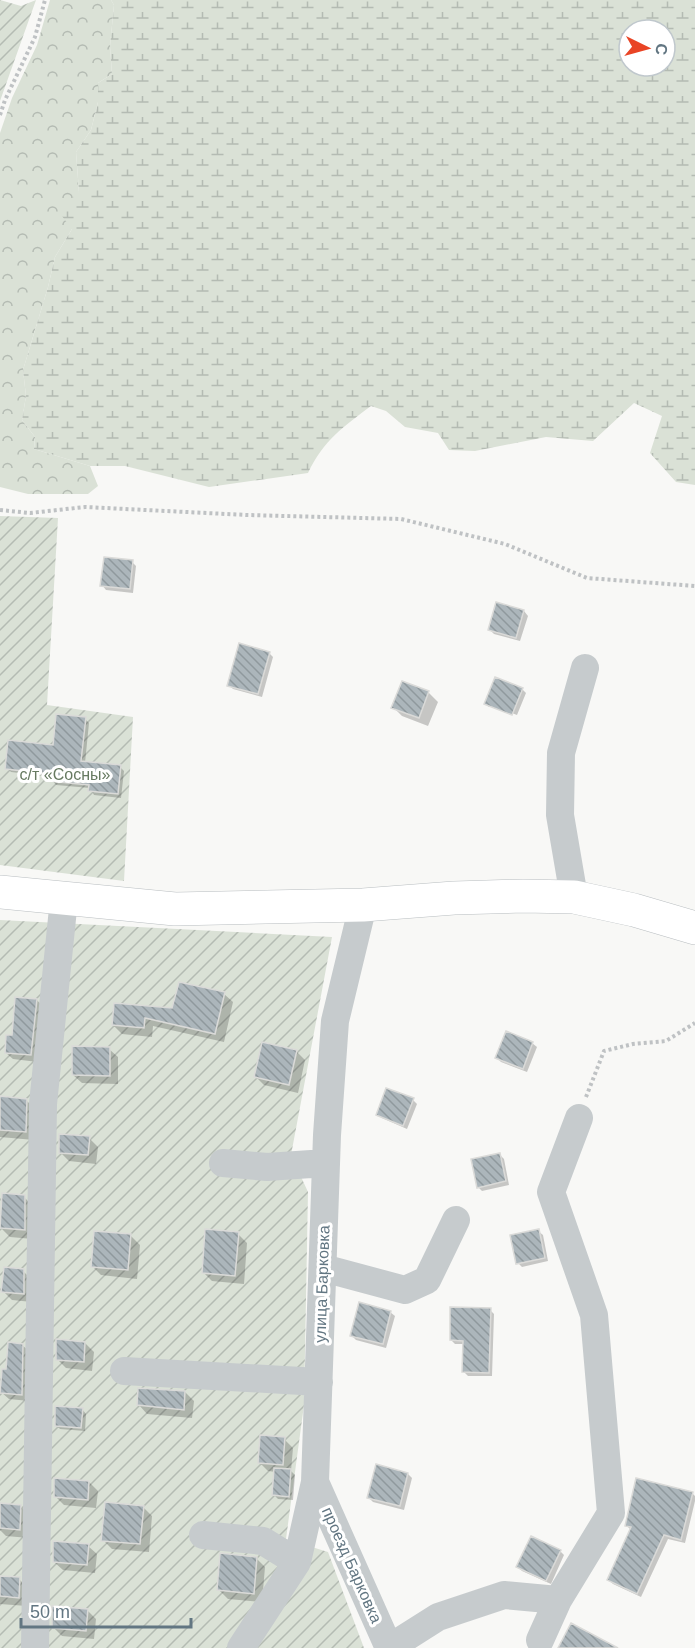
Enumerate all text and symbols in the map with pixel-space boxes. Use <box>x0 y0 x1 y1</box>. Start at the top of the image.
north arrow <box>617 18 677 78</box>
text: С <box>652 43 670 56</box>
park label: с/т «Сосны» <box>20 766 111 783</box>
street label: улица Барковка <box>311 1225 333 1343</box>
street label: проезд Барковка <box>319 1504 385 1626</box>
scale bar <box>21 1591 190 1629</box>
text: 50 m <box>30 1602 70 1622</box>

